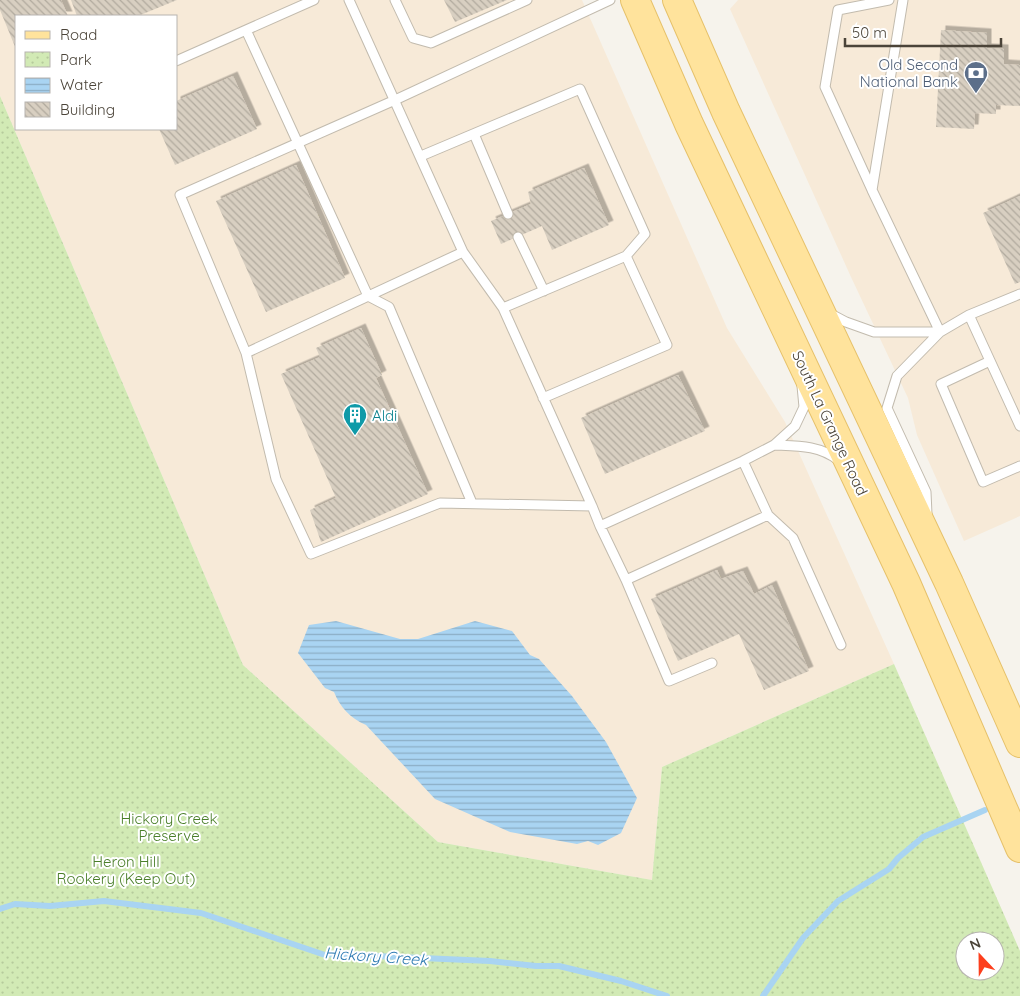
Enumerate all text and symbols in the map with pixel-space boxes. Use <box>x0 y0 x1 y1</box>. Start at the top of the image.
legend <box>15 15 178 130</box>
scale bar <box>845 15 1001 47</box>
text: 50 m <box>852 23 887 42</box>
text: Road <box>60 25 97 44</box>
text: Park <box>60 50 92 69</box>
place label: Old Second National Bank <box>860 55 958 91</box>
bank icon: Old Second National Bank <box>963 60 989 94</box>
text: Water <box>60 75 103 94</box>
text: Building <box>60 100 115 119</box>
street label: South La Grange Road <box>788 348 872 498</box>
building icon: Aldi <box>342 402 368 436</box>
place label: Aldi <box>372 406 397 425</box>
park label: Hickory Creek Preserve <box>120 809 218 845</box>
park label: Heron Hill Rookery (Keep Out) <box>57 852 195 888</box>
north arrow <box>955 931 1005 981</box>
text: N <box>967 934 983 954</box>
water label: Hickory Creek <box>324 942 430 970</box>

